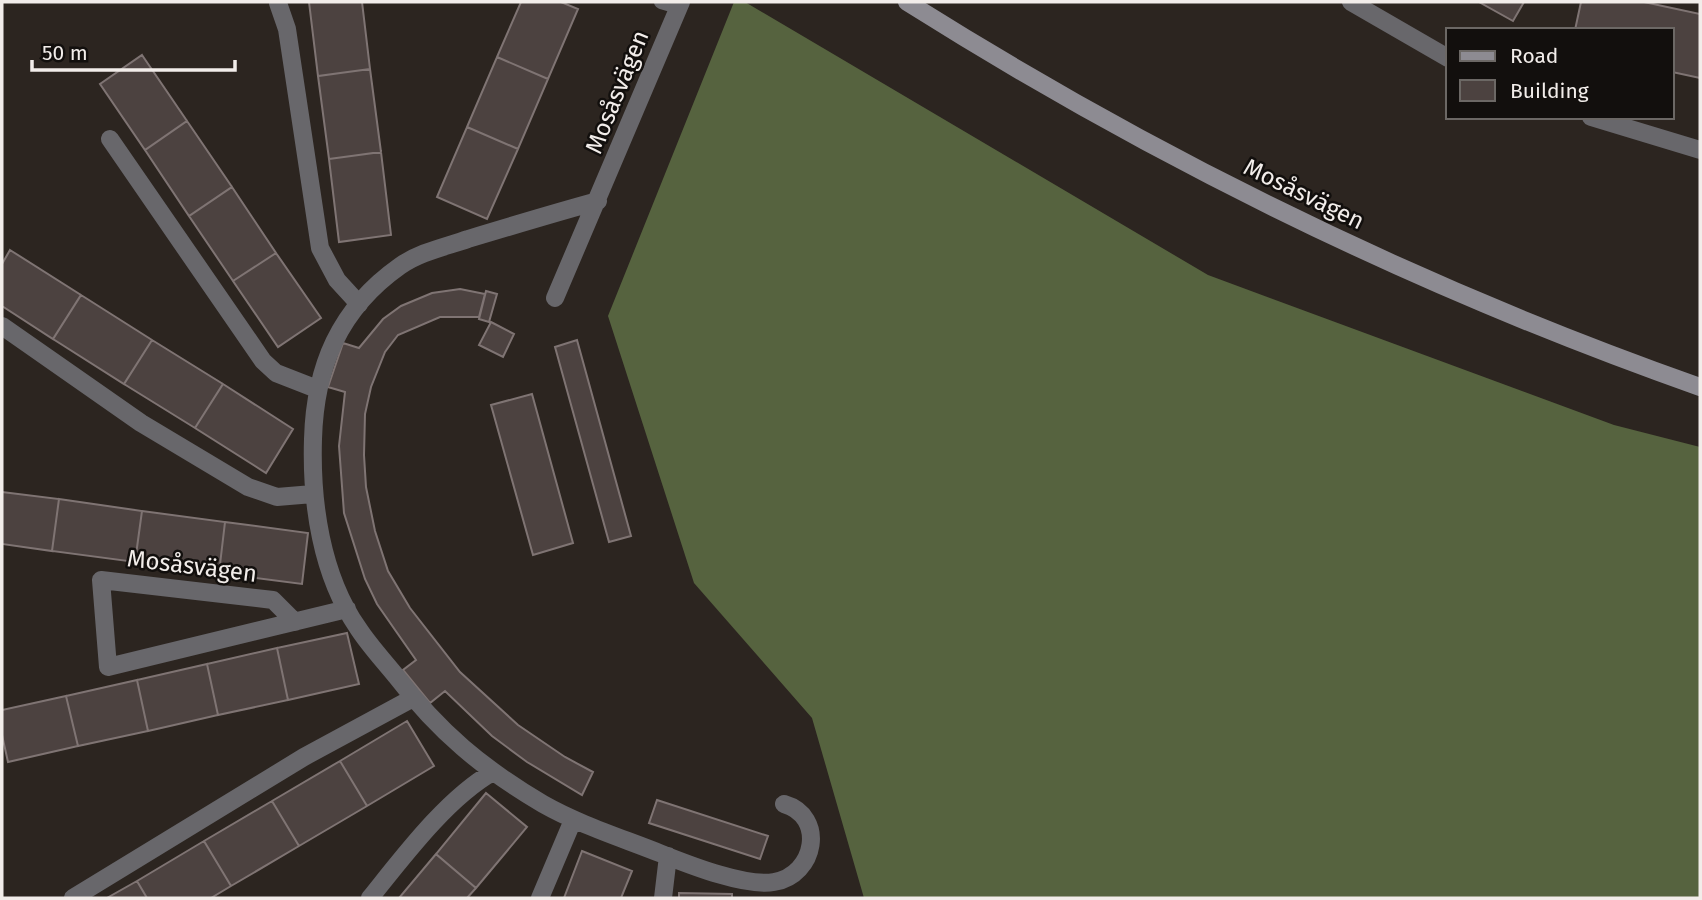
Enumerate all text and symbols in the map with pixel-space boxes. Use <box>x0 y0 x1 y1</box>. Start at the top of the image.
street label: Mosåsvägen <box>580 26 654 158</box>
scale bar <box>32 28 234 72</box>
legend <box>1446 28 1674 119</box>
text: 50 m <box>42 40 88 66</box>
text: Road <box>1510 43 1558 69</box>
text: Building <box>1510 78 1589 104</box>
street label: Mosåsvägen <box>1239 153 1369 235</box>
street label: Mosåsvägen <box>125 544 259 588</box>

